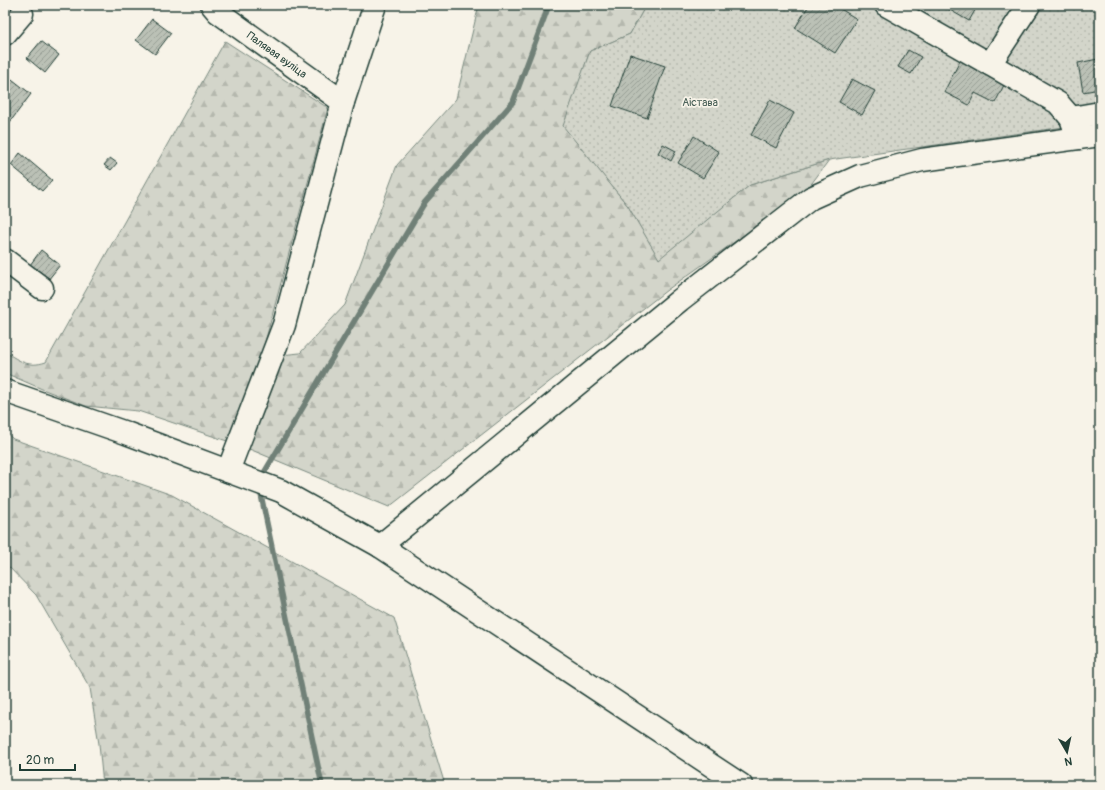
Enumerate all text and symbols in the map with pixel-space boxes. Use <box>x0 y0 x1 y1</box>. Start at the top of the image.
street label: Палявая вуліца <box>245 29 310 80</box>
park label: Аістава <box>682 96 718 109</box>
north arrow <box>1047 732 1087 772</box>
scale bar <box>20 746 75 772</box>
text: 20 m <box>26 753 55 768</box>
text: N <box>1063 754 1073 768</box>

